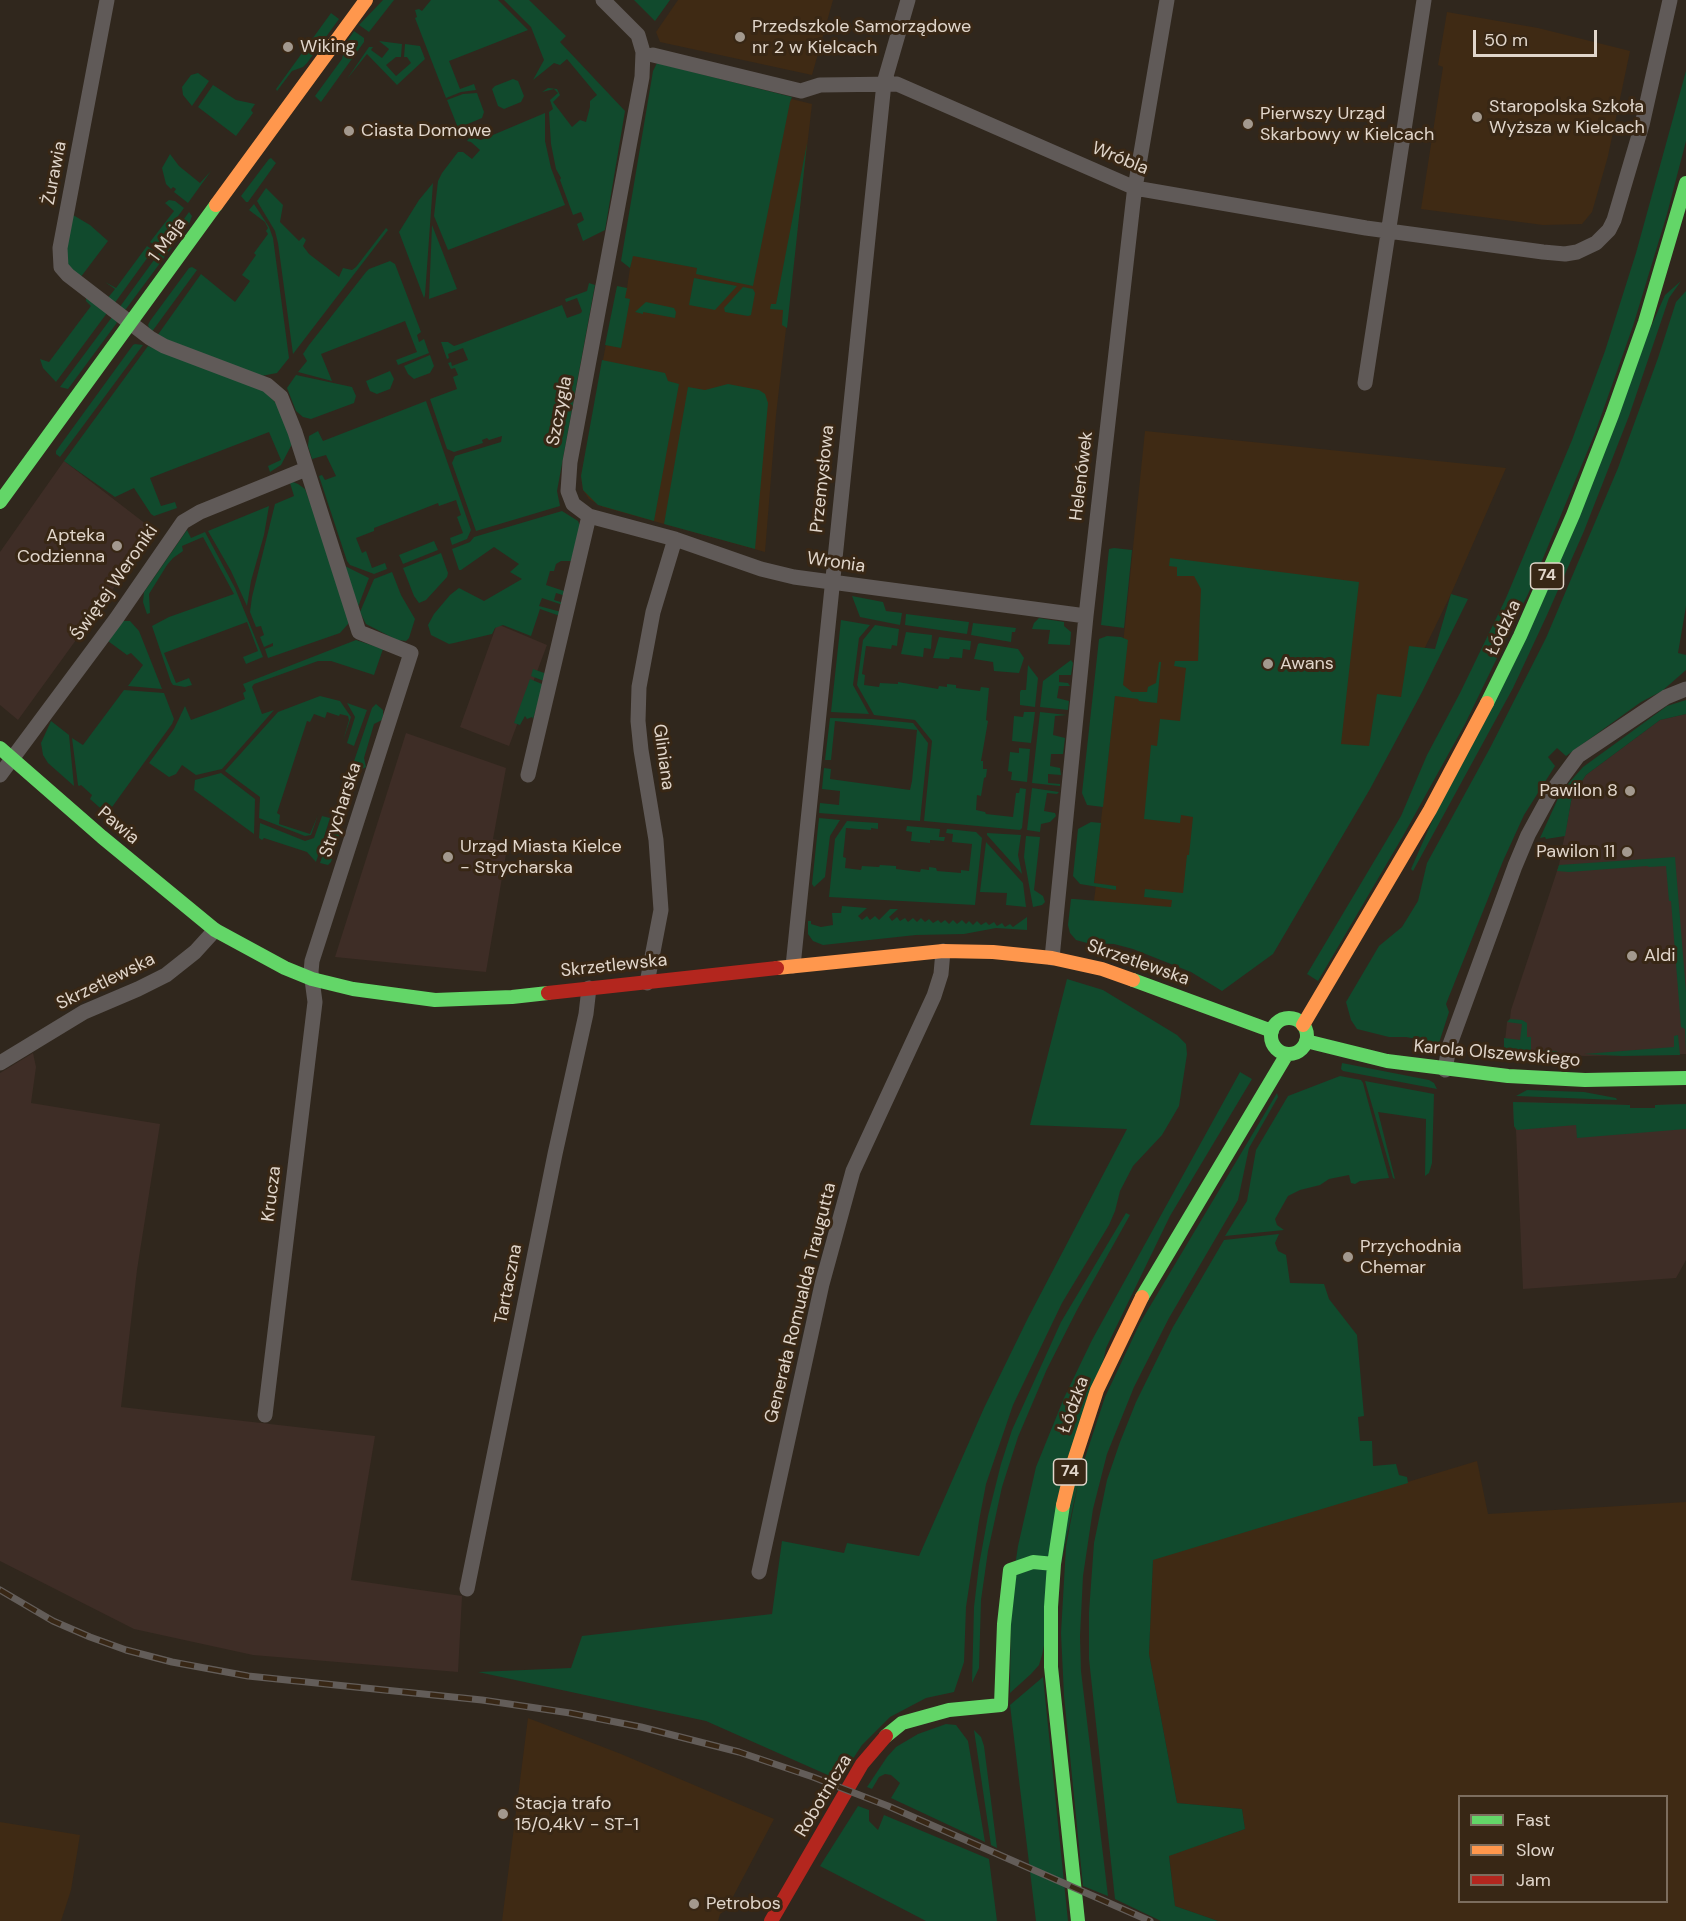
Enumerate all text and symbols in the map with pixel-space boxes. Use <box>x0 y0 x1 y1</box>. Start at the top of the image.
place label: Przedszkole Samorządowe nr 2 w Kielcach <box>752 16 971 58</box>
scale bar <box>1476 18 1600 56</box>
text: 50 m <box>1484 28 1528 52</box>
marker: Przedszkole Samorządowe nr 2 w Kielcach <box>733 30 747 44</box>
place label: Wiking <box>300 36 356 58</box>
marker: Wiking <box>281 40 295 54</box>
place label: Staropolska Szkoła Wyższa w Kielcach <box>1489 96 1645 138</box>
place label: Pierwszy Urząd Skarbowy w Kielcach <box>1260 103 1434 146</box>
marker: Staropolska Szkoła Wyższa w Kielcach <box>1470 110 1484 124</box>
marker: Pierwszy Urząd Skarbowy w Kielcach <box>1241 117 1255 131</box>
place label: Ciasta Domowe <box>361 120 491 142</box>
marker: Ciasta Domowe <box>342 124 356 138</box>
street label: Wróbla <box>1089 138 1151 180</box>
street label: Żurawia <box>38 139 72 207</box>
street label: 1 Maja <box>145 214 191 266</box>
street label: Szczygla <box>543 374 577 448</box>
street label: Przemysłowa <box>807 424 839 534</box>
street label: Helenówek <box>1066 430 1098 522</box>
street label: Świętej Weroniki <box>67 521 163 645</box>
place label: Apteka Codzienna <box>17 525 105 568</box>
marker: Apteka Codzienna <box>110 539 124 553</box>
street label: Wronia <box>806 548 866 578</box>
road number: 74 <box>1530 563 1564 589</box>
street label: Łódzka <box>1482 597 1526 659</box>
place label: Awans <box>1280 653 1334 675</box>
marker: Awans <box>1261 657 1275 671</box>
street label: Gliniana <box>648 723 678 791</box>
street label: Strycharska <box>316 760 366 860</box>
place label: Pawilon 8 <box>1540 780 1618 802</box>
marker: Pawilon 8 <box>1623 784 1637 798</box>
street label: Pawia <box>93 802 143 850</box>
place label: Urząd Miasta Kielce - Strycharska <box>460 836 622 878</box>
place label: Pawilon 11 <box>1536 841 1615 863</box>
marker: Pawilon 11 <box>1620 845 1634 859</box>
marker: Urząd Miasta Kielce - Strycharska <box>441 850 455 864</box>
street label: Skrzetlewska <box>1084 935 1192 991</box>
place label: Aldi <box>1644 945 1676 967</box>
street label: Skrzetlewska <box>53 949 159 1015</box>
marker: Aldi <box>1625 949 1639 963</box>
street label: Skrzetlewska <box>560 950 668 982</box>
street label: Karola Olszewskiego <box>1413 1036 1581 1072</box>
street label: Krucza <box>258 1165 286 1223</box>
street label: Generała Romualda Traugutta <box>761 1181 841 1425</box>
place label: Przychodnia Chemar <box>1360 1236 1462 1278</box>
street label: Tartaczna <box>491 1242 527 1326</box>
marker: Przychodnia Chemar <box>1341 1250 1355 1264</box>
street label: Łódzka <box>1054 1374 1094 1436</box>
road number: 74 <box>1054 1459 1086 1485</box>
street label: Robotnicza <box>791 1751 857 1841</box>
place label: Stacja trafo 15/0,4kV - ST-1 <box>515 1793 639 1836</box>
legend <box>1458 1795 1668 1903</box>
marker: Stacja trafo 15/0,4kV - ST-1 <box>496 1807 510 1821</box>
text: Fast <box>1516 1808 1551 1832</box>
text: Slow <box>1516 1838 1555 1862</box>
text: Jam <box>1516 1868 1551 1892</box>
place label: Petrobos <box>706 1893 781 1915</box>
marker: Petrobos <box>687 1897 701 1911</box>

